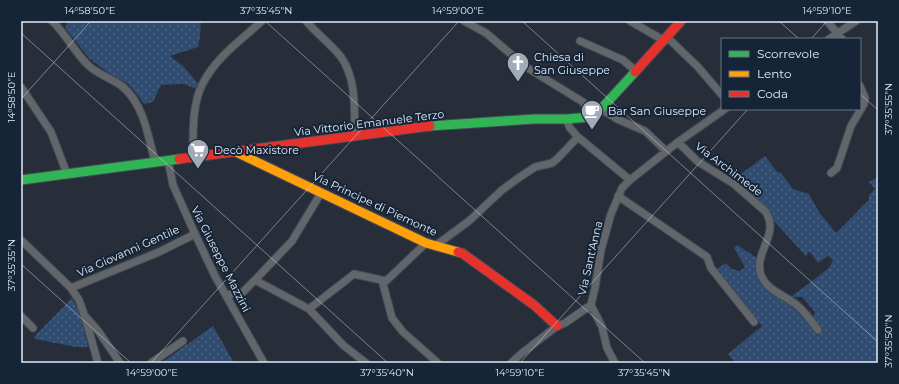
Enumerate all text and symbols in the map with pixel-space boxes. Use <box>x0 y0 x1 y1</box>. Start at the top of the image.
text: 14°58'50"E <box>64 4 116 17</box>
text: 37°35'45"N <box>240 4 292 17</box>
text: 14°59'00"E <box>432 4 484 17</box>
text: 14°59'10"E <box>802 4 852 17</box>
legend <box>721 38 861 110</box>
text: Scorrevole <box>757 46 819 61</box>
church icon: Chiesa di San Giuseppe <box>505 50 531 83</box>
place label: Chiesa di San Giuseppe <box>534 50 610 77</box>
text: Lento <box>757 66 792 81</box>
text: 14°58'50"E <box>5 71 18 123</box>
text: 37°35'55"N <box>882 83 895 135</box>
text: Coda <box>757 86 788 101</box>
cafe icon: Bar San Giuseppe <box>579 98 605 131</box>
place label: Bar San Giuseppe <box>608 104 706 118</box>
street label: Via Vittorio Emanuele Terzo <box>293 107 445 139</box>
supermarket icon: Decò Maxistore <box>185 137 211 170</box>
street label: Via Archimede <box>692 139 766 199</box>
place label: Decò Maxistore <box>214 143 299 157</box>
street label: Via Principe di Piemonte <box>310 169 440 239</box>
street label: Via Giuseppe Mazzini <box>188 204 254 314</box>
street label: Via Sant'Anna <box>575 219 605 297</box>
street label: Via Giovanni Gentile <box>75 222 182 280</box>
text: 37°35'35"N <box>5 239 18 291</box>
text: 37°35'50"N <box>882 314 895 368</box>
text: 14°59'00"E <box>126 366 178 379</box>
text: 37°35'40"N <box>360 366 414 379</box>
text: 14°59'10"E <box>495 366 545 379</box>
text: 37°35'45"N <box>618 366 670 379</box>

